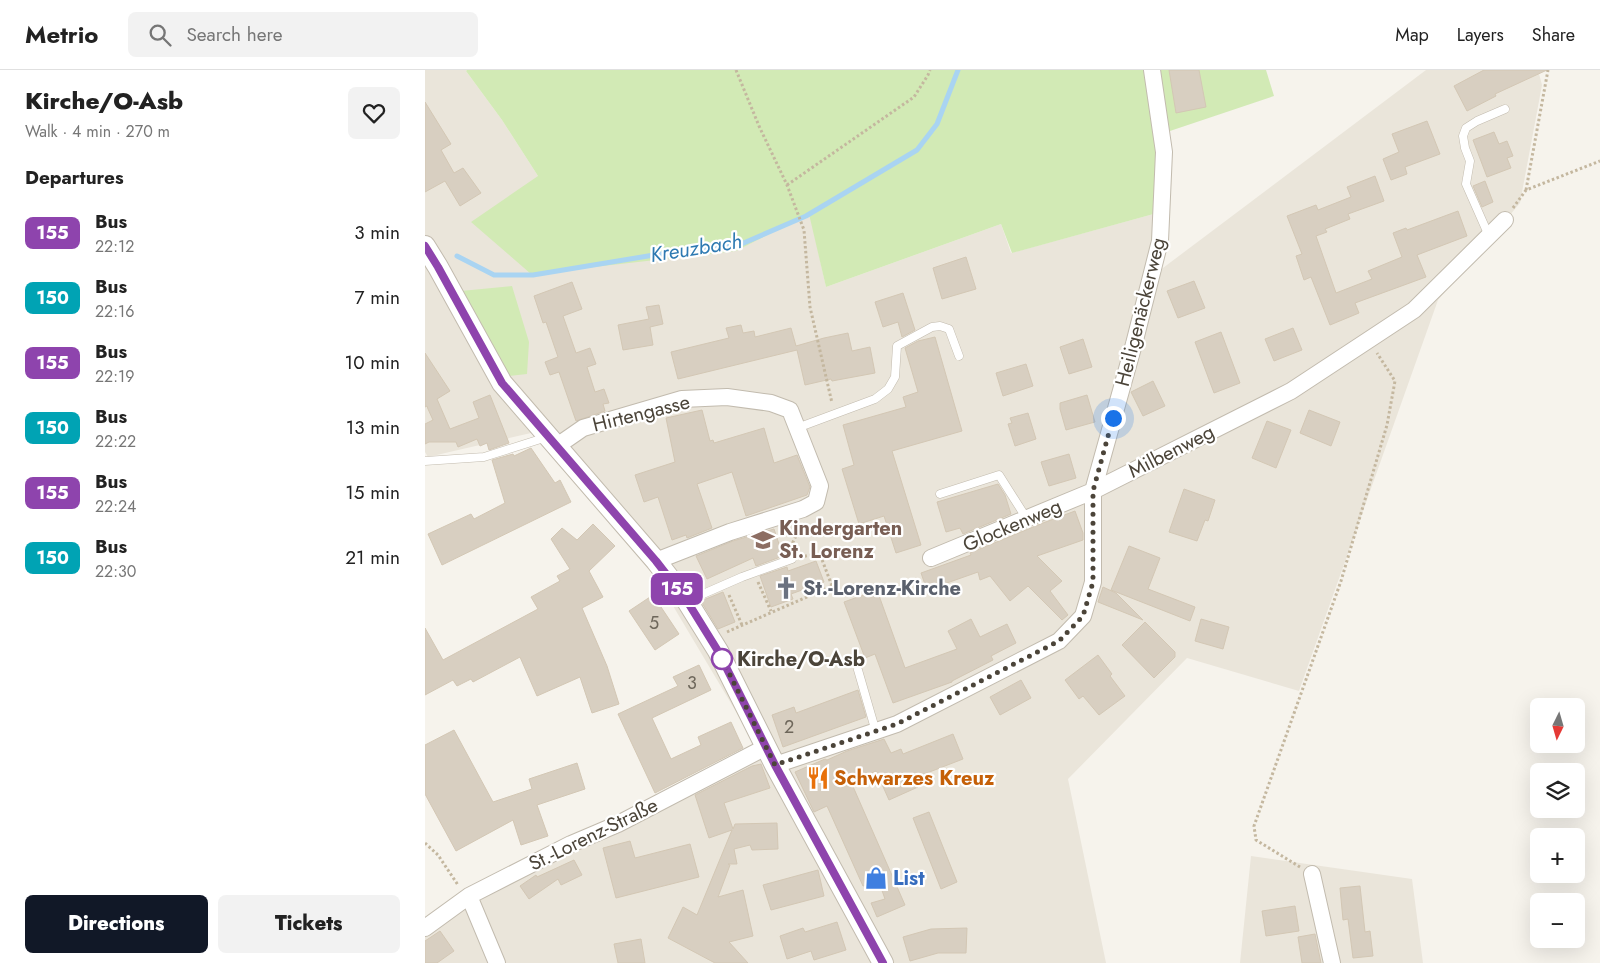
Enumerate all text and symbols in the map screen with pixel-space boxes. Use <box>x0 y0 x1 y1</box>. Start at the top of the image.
search box <box>128 12 478 57</box>
text: Metrio <box>25 17 98 52</box>
icon: search <box>146 21 174 49</box>
text: Search here <box>186 21 283 48</box>
text: Map <box>1395 22 1429 48</box>
text: Layers <box>1457 22 1504 48</box>
text: Share <box>1532 22 1575 48</box>
text: Kirche/O-Asb <box>25 83 183 118</box>
button: heart <box>348 87 400 139</box>
text: Walk · 4 min · 270 m <box>25 120 170 143</box>
text: Departures <box>25 164 124 191</box>
text: Bus <box>95 208 127 235</box>
text: 3 min <box>354 219 400 246</box>
text: 155 <box>36 220 69 246</box>
water label: Kreuzbach <box>648 226 744 270</box>
text: 22:12 <box>95 235 134 258</box>
street label: Heiligenäckerweg <box>1108 235 1173 390</box>
text: Bus <box>95 273 127 300</box>
text: 7 min <box>355 284 400 311</box>
text: 150 <box>36 285 69 311</box>
text: 22:16 <box>95 300 134 323</box>
text: Bus <box>95 338 127 365</box>
text: 10 min <box>345 349 400 376</box>
text: 155 <box>36 350 69 376</box>
text: 22:19 <box>95 365 134 388</box>
street label: Hirtengasse <box>589 387 693 440</box>
text: Bus <box>95 403 127 430</box>
your location <box>1101 406 1126 431</box>
text: 13 min <box>346 414 400 441</box>
text: 150 <box>36 415 69 441</box>
street label: Milbenweg <box>1123 417 1219 486</box>
text: 22:22 <box>95 430 136 453</box>
text: Bus <box>95 468 127 495</box>
text: 15 min <box>345 479 400 506</box>
text: 155 <box>36 480 69 506</box>
street label: Glockenweg <box>958 492 1066 559</box>
text: 22:24 <box>95 495 136 518</box>
place label: Kindergarten St. Lorenz <box>779 514 902 566</box>
school or university icon: Kindergarten St. Lorenz <box>750 527 776 553</box>
text: Bus <box>95 533 127 560</box>
text: 21 min <box>345 544 400 571</box>
text: 150 <box>36 545 69 571</box>
text: 22:30 <box>95 560 136 583</box>
line badge: 155 <box>648 573 706 605</box>
place label: St.-Lorenz-Kirche <box>803 574 961 603</box>
church icon: St.-Lorenz-Kirche <box>773 575 799 601</box>
text: 155 <box>661 576 693 602</box>
house number: 5 <box>649 610 659 636</box>
place label: Kirche/O-Asb <box>737 645 865 674</box>
marker: Kirche/O-Asb <box>711 648 733 670</box>
house number: 3 <box>687 670 697 696</box>
north arrow <box>1530 698 1585 752</box>
map controls <box>1530 698 1585 948</box>
house number: 2 <box>784 714 794 740</box>
button: layers <box>1530 763 1585 818</box>
place label: Schwarzes Kreuz <box>834 764 995 793</box>
restaurant icon: Schwarzes Kreuz <box>805 765 831 791</box>
street label: St.-Lorenz-Straße <box>524 791 663 878</box>
button: + <box>1530 828 1585 883</box>
place label: List <box>893 864 925 893</box>
shop icon: List <box>863 865 889 891</box>
button: − <box>1530 893 1585 948</box>
button: Directions <box>25 895 208 953</box>
button: Tickets <box>218 895 400 953</box>

